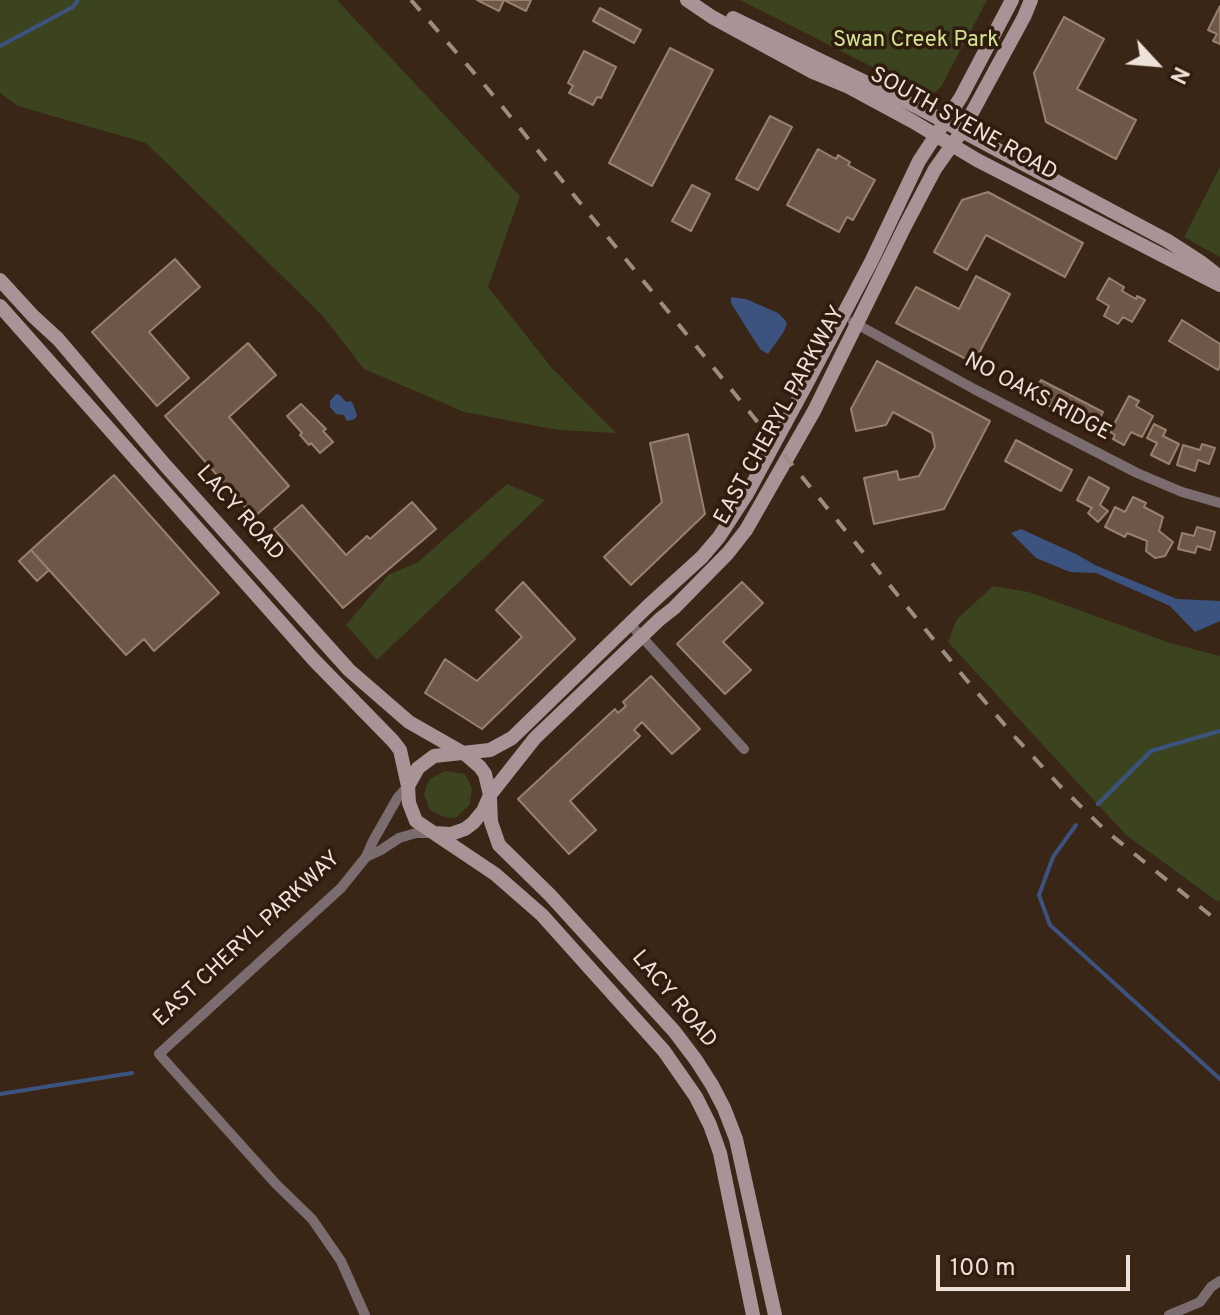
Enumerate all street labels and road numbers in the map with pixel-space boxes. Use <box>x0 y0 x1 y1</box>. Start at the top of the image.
street label: SOUTH SYENE ROAD <box>865 63 1061 187</box>
street label: EAST CHERYL PARKWAY <box>710 302 852 530</box>
street label: NO OAKS RIDGE <box>959 348 1115 448</box>
street label: LACY ROAD <box>189 461 289 567</box>
street label: EAST CHERYL PARKWAY <box>149 846 347 1034</box>
street label: LACY ROAD <box>625 946 721 1054</box>

